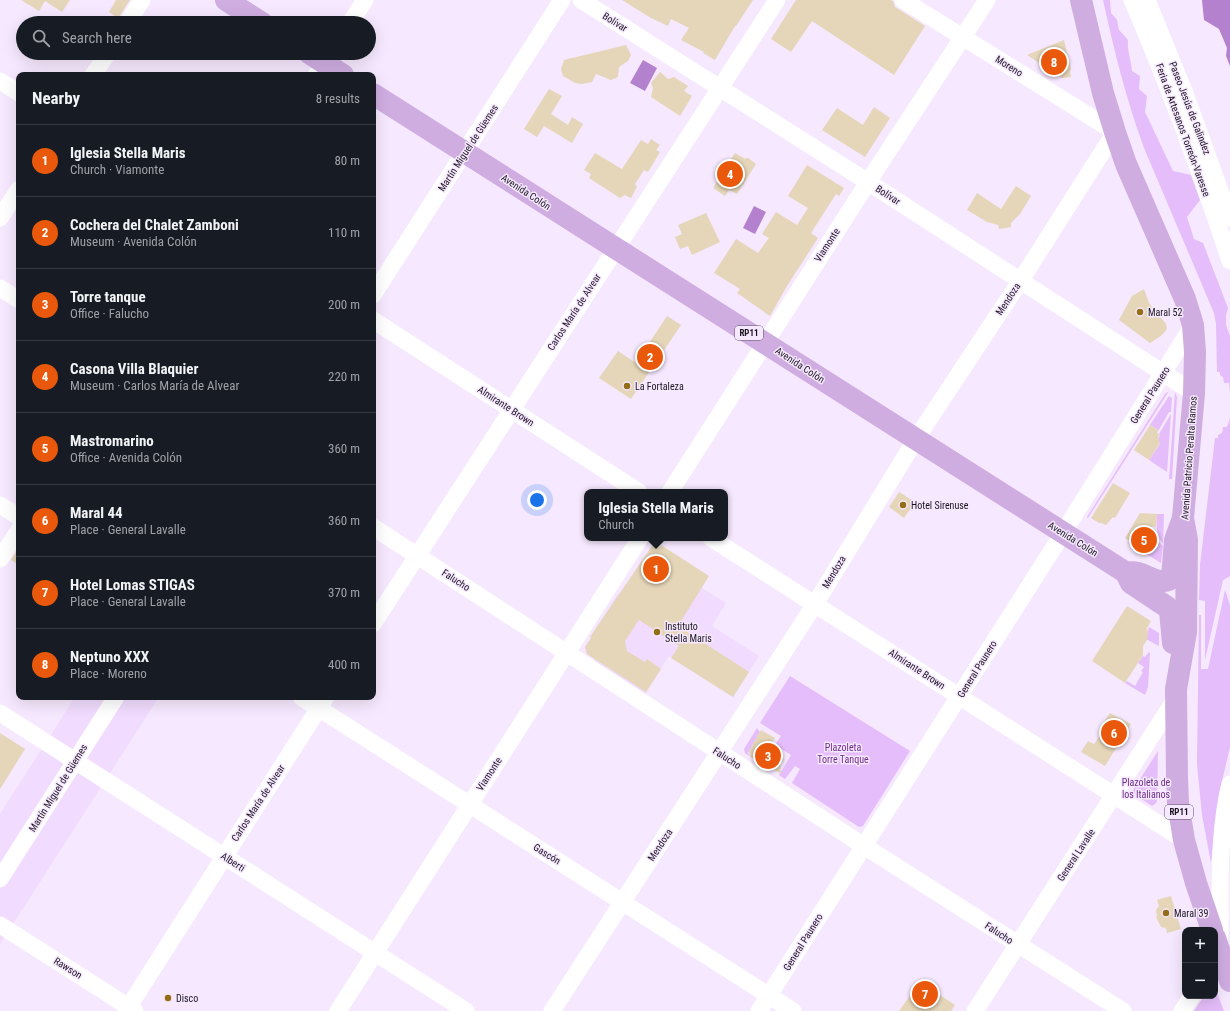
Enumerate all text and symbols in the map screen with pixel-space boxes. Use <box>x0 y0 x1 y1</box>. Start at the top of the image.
street label: Bolívar <box>601 10 629 34</box>
search box <box>16 16 376 60</box>
icon: search <box>30 27 52 49</box>
text: Search here <box>62 29 132 47</box>
pin: 8 <box>1041 47 1067 77</box>
street label: Moreno <box>993 53 1025 79</box>
street label: Paseo Jesús de Galindez <box>1167 60 1213 156</box>
street label: Feria de Artesanos Torreón-Varesse <box>1154 62 1212 198</box>
text: Nearby <box>32 88 80 108</box>
text: 8 results <box>316 91 360 106</box>
street label: Martín Miguel de Güemes <box>436 102 500 193</box>
text: Iglesia Stella Maris <box>70 144 186 162</box>
text: 1 <box>42 153 48 168</box>
text: 80 m <box>334 153 360 168</box>
pin: 4 <box>717 159 743 189</box>
text: Church · Viamonte <box>70 162 164 177</box>
street label: Avenida Colón <box>499 172 553 212</box>
street label: Bolívar <box>874 183 902 207</box>
text: Cochera del Chalet Zamboni <box>70 216 239 234</box>
text: 2 <box>42 225 48 240</box>
text: 110 m <box>328 225 360 240</box>
street label: Viamonte <box>812 226 842 264</box>
text: Museum · Avenida Colón <box>70 234 197 249</box>
street label: Carlos María de Alvear <box>545 272 603 352</box>
street label: Mendoza <box>994 281 1023 317</box>
text: Torre tanque <box>70 288 146 306</box>
text: 3 <box>42 297 48 312</box>
text: 200 m <box>328 297 360 312</box>
text: Office · Falucho <box>70 306 149 321</box>
marker: Maral 52 <box>1135 307 1145 317</box>
place label: Maral 52 <box>1148 307 1183 318</box>
road number: RP11 <box>735 326 763 340</box>
pin: 2 <box>637 342 663 372</box>
street label: Avenida Colón <box>773 345 827 385</box>
text: Casona Villa Blaquier <box>70 360 198 378</box>
street label: General Paunero <box>1128 365 1172 425</box>
text: 4 <box>42 369 48 384</box>
text: 220 m <box>328 369 360 384</box>
text: Museum · Carlos María de Alvear <box>70 378 239 393</box>
marker: La Fortaleza <box>622 381 632 391</box>
place label: La Fortaleza <box>635 381 684 392</box>
street label: Almirante Brown <box>476 384 536 428</box>
street label: Avenida Patricio Peralta Ramos <box>1179 395 1199 520</box>
text: Mastromarino <box>70 432 154 450</box>
text: 5 <box>42 441 48 456</box>
text: 360 m <box>328 441 360 456</box>
text: Office · Avenida Colón <box>70 450 182 465</box>
popup <box>584 489 728 541</box>
your location <box>527 490 547 510</box>
text: Iglesia Stella Maris <box>598 499 714 517</box>
marker: Hotel Sirenuse <box>898 500 908 510</box>
place label: Hotel Sirenuse <box>911 500 969 511</box>
text: Maral 44 <box>70 504 123 522</box>
text: 6 <box>42 513 48 528</box>
text: 360 m <box>328 513 360 528</box>
text: Church <box>598 517 634 532</box>
street label: Avenida Colón <box>1046 519 1100 559</box>
text: Place · General Lavalle <box>70 522 186 537</box>
pin: 5 <box>1131 525 1157 555</box>
street label: Mendoza <box>820 553 848 590</box>
pin: 1 <box>643 554 669 584</box>
street label: Falucho <box>440 567 472 593</box>
text: Hotel Lomas STIGAS <box>70 576 195 594</box>
text: 7 <box>42 585 48 600</box>
text: 370 m <box>328 585 360 600</box>
text: Place · General Lavalle <box>70 594 186 609</box>
place label: Instituto Stella Maris <box>665 621 712 644</box>
marker: Instituto Stella Maris <box>652 627 662 637</box>
street label: General Paunero <box>955 639 999 699</box>
street label: Almirante Brown <box>887 647 947 691</box>
text: Neptuno XXX <box>70 648 149 666</box>
text: 8 <box>42 657 48 672</box>
text: 400 m <box>328 657 360 672</box>
text: Place · Moreno <box>70 666 147 681</box>
pin: 6 <box>1101 718 1127 748</box>
pin: 3 <box>755 741 781 771</box>
street label: Martín Miguel de Güemes <box>27 742 90 834</box>
park label: Plazoleta Torre Tanque <box>817 742 869 765</box>
street label: Falucho <box>711 745 743 771</box>
street label: Viamonte <box>474 755 504 793</box>
street label: Carlos María de Alvear <box>229 763 287 843</box>
park label: Plazoleta de los Italianos <box>1122 777 1171 800</box>
road number: RP11 <box>1165 805 1193 819</box>
street label: Mendoza <box>646 827 675 863</box>
street label: General Lavalle <box>1055 827 1097 883</box>
street label: Gascón <box>531 841 563 867</box>
street label: Alberti <box>219 850 247 874</box>
marker: Maral 39 <box>1161 908 1171 918</box>
place label: Maral 39 <box>1174 908 1209 919</box>
street label: General Paunero <box>781 912 825 972</box>
street label: Falucho <box>983 920 1015 946</box>
map controls <box>1182 927 1218 999</box>
button: + <box>1182 927 1218 963</box>
street label: Rawson <box>52 955 84 981</box>
button: − <box>1182 963 1218 999</box>
pin: 7 <box>912 979 938 1009</box>
marker: Disco <box>163 993 173 1003</box>
place label: Disco <box>176 993 198 1004</box>

